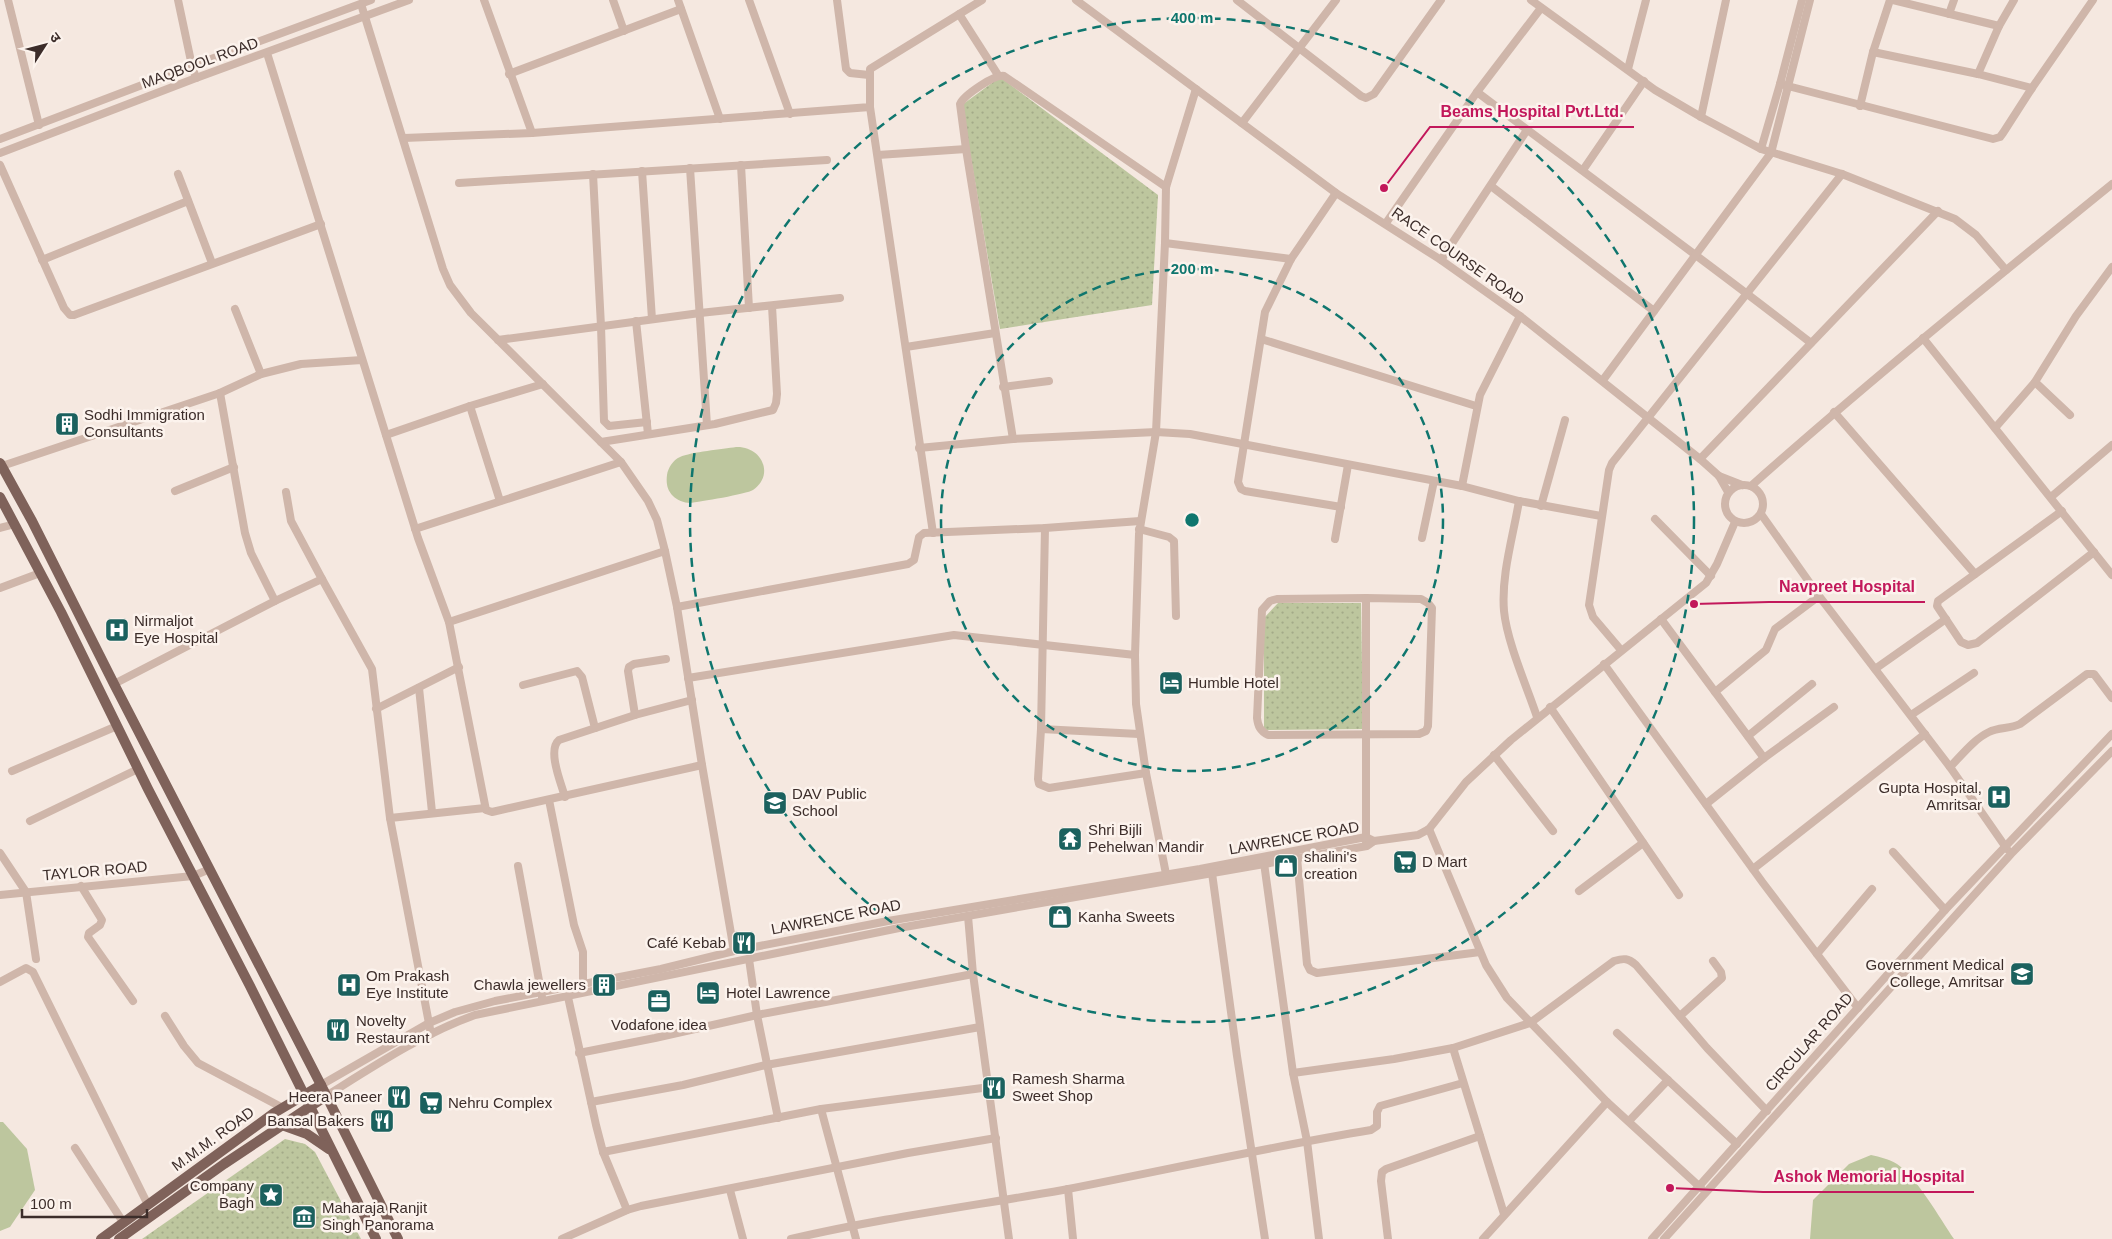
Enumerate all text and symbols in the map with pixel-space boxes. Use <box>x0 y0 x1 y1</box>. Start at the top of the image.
text: 400 m <box>1171 9 1213 26</box>
north arrow <box>20 20 70 70</box>
text: उ <box>47 29 65 46</box>
street label: MAQBOOL ROAD <box>139 33 261 92</box>
callout: Beams Hospital Pvt.Ltd. <box>1430 96 1634 127</box>
text: Beams Hospital Pvt.Ltd. <box>1440 103 1624 120</box>
street label: RACE COURSE ROAD <box>1389 203 1528 308</box>
text: 200 m <box>1171 260 1213 277</box>
place label: Sodhi Immigration Consultants <box>84 406 205 440</box>
building icon: Sodhi Immigration Consultants <box>54 411 80 437</box>
centre of rings <box>1183 511 1201 529</box>
callout: Navpreet Hospital <box>1769 571 1925 602</box>
text: Navpreet Hospital <box>1779 578 1915 595</box>
place label: Nirmaljot Eye Hospital <box>134 612 218 646</box>
hospital icon: Nirmaljot Eye Hospital <box>104 617 130 643</box>
hotel icon: Humble Hotel <box>1158 670 1184 696</box>
place label: Humble Hotel <box>1188 674 1279 691</box>
place label: Gupta Hospital, Amritsar <box>1879 779 1982 813</box>
hospital icon: Gupta Hospital, Amritsar <box>1986 784 2012 810</box>
place label: DAV Public School <box>792 785 867 819</box>
school or university icon: DAV Public School <box>762 790 788 816</box>
street label: LAWRENCE ROAD <box>1227 818 1361 857</box>
place label: Shri Bijli Pehelwan Mandir <box>1088 821 1204 855</box>
temple icon: Shri Bijli Pehelwan Mandir <box>1057 826 1083 852</box>
place label: shalini's creation <box>1304 848 1357 882</box>
supermarket icon: D Mart <box>1392 849 1418 875</box>
shop icon: shalini's creation <box>1273 853 1299 879</box>
place label: D Mart <box>1422 853 1468 870</box>
street label: TAYLOR ROAD <box>42 857 148 884</box>
street label: LAWRENCE ROAD <box>770 896 902 937</box>
shop icon: Kanha Sweets <box>1047 904 1073 930</box>
place label: Kanha Sweets <box>1078 908 1175 925</box>
restaurant icon: Café Kebab <box>731 930 757 956</box>
place label: Café Kebab <box>647 934 726 951</box>
place label: Government Medical College, Amritsar <box>1866 956 2004 990</box>
school or university icon: Government Medical College, Amritsar <box>2009 961 2035 987</box>
place label: Om Prakash Eye Institute <box>366 967 449 1001</box>
hospital icon: Om Prakash Eye Institute <box>336 972 362 998</box>
building icon: Chawla jewellers <box>591 972 617 998</box>
place label: Chawla jewellers <box>473 976 586 993</box>
hotel icon: Hotel Lawrence <box>695 980 721 1006</box>
place label: Hotel Lawrence <box>726 984 830 1001</box>
office icon: Vodafone idea <box>646 988 672 1014</box>
street label: CIRCULAR ROAD <box>1761 989 1856 1094</box>
place label: Novelty Restaurant <box>356 1012 430 1046</box>
place label: Vodafone idea <box>611 1016 708 1033</box>
restaurant icon: Novelty Restaurant <box>325 1017 351 1043</box>
place label: Ramesh Sharma Sweet Shop <box>1012 1070 1125 1104</box>
restaurant icon: Ramesh Sharma Sweet Shop <box>981 1075 1007 1101</box>
restaurant icon: Heera Paneer <box>386 1084 412 1110</box>
place label: Heera Paneer <box>289 1088 382 1105</box>
supermarket icon: Nehru Complex <box>418 1090 444 1116</box>
place label: Nehru Complex <box>448 1094 553 1111</box>
street label: M.M.M. ROAD <box>168 1103 257 1174</box>
restaurant icon: Bansal Bakers <box>369 1108 395 1134</box>
place label: Bansal Bakers <box>267 1112 364 1129</box>
callout: Ashok Memorial Hospital <box>1763 1161 1974 1192</box>
text: Ashok Memorial Hospital <box>1773 1168 1965 1185</box>
place label: Company Bagh <box>190 1177 254 1211</box>
place icon: Company Bagh <box>258 1182 284 1208</box>
scale bar <box>22 1186 148 1218</box>
text: 100 m <box>30 1195 72 1212</box>
place label: Maharaja Ranjit Singh Panorama <box>322 1199 434 1233</box>
museum icon: Maharaja Ranjit Singh Panorama <box>291 1204 317 1230</box>

